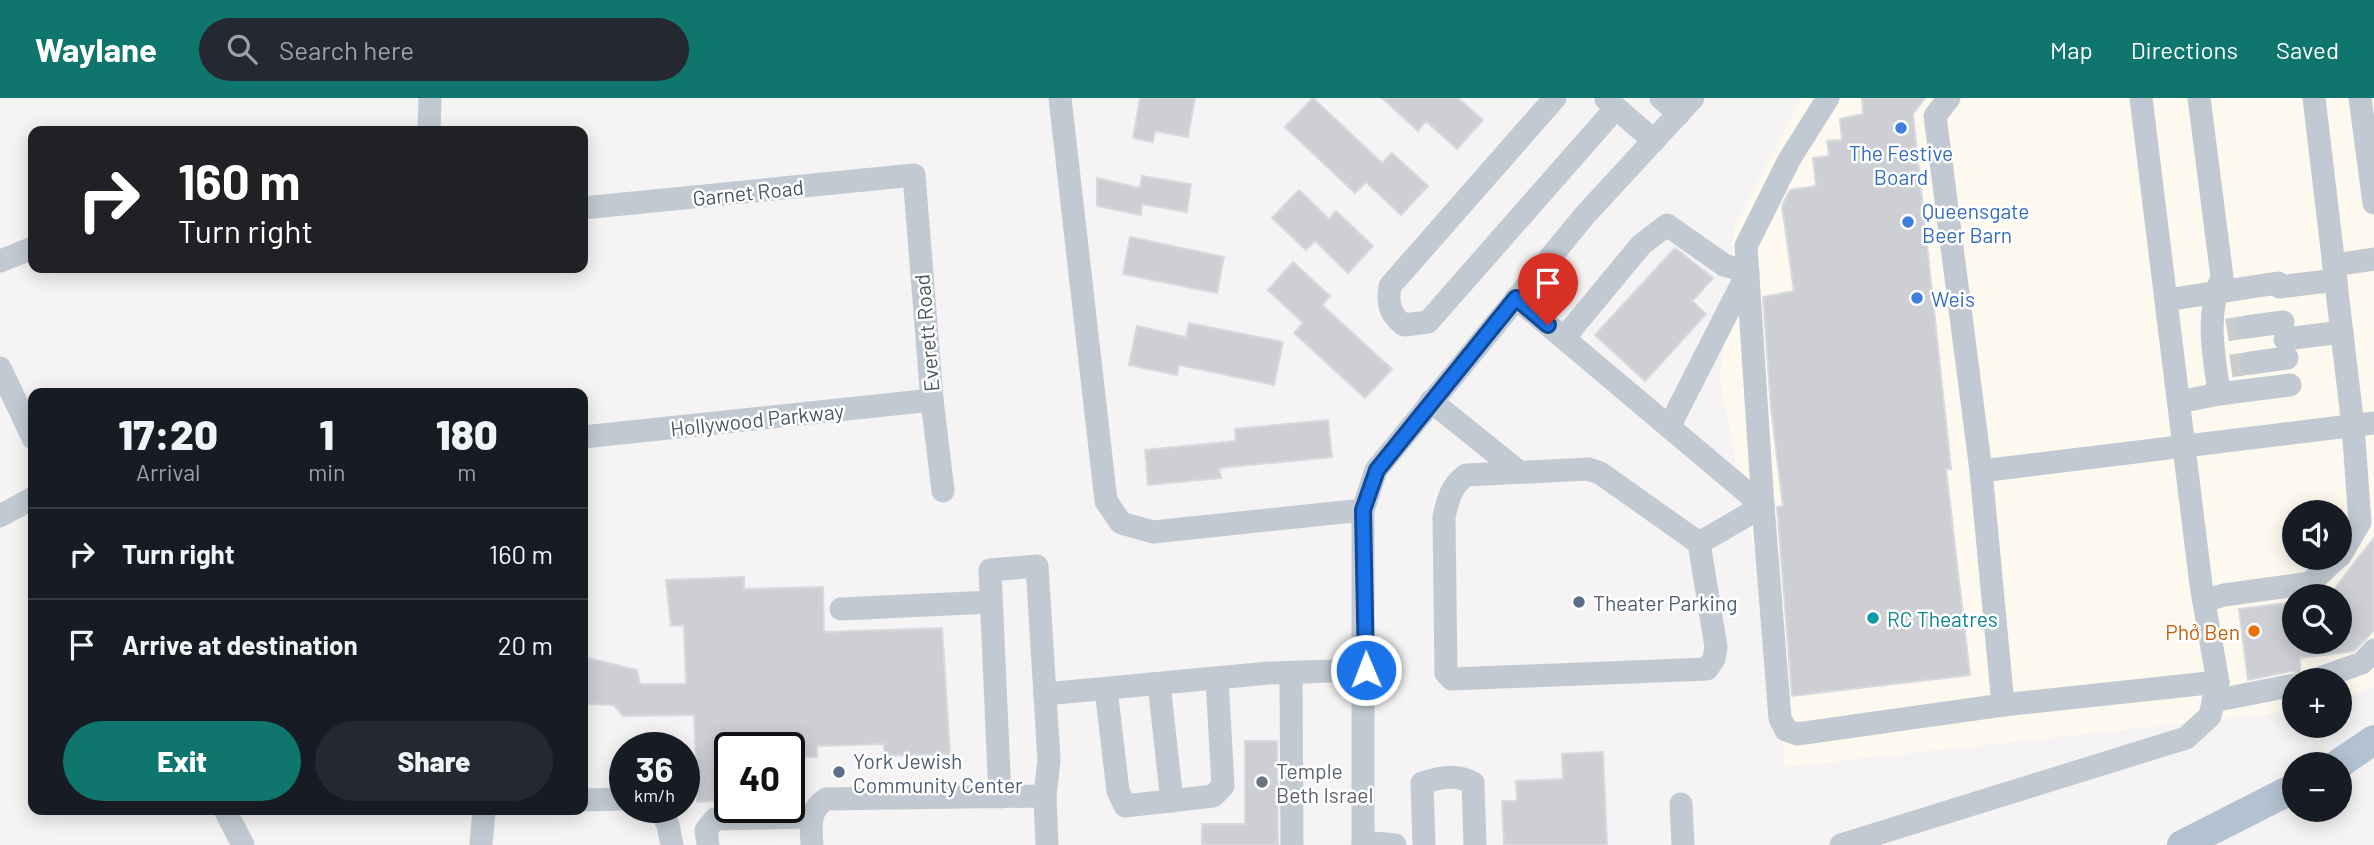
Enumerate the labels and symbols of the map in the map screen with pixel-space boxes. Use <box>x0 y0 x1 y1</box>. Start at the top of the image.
marker: The Festive Board <box>1893 120 1909 136</box>
place label: The Festive Board <box>1849 140 1953 189</box>
street label: Garnet Road <box>691 174 805 210</box>
place label: Queensgate Beer Barn <box>1922 198 2030 247</box>
marker: Queensgate Beer Barn <box>1900 214 1916 230</box>
pin <box>1518 253 1578 325</box>
street label: Everett Road <box>908 273 944 393</box>
place label: Weis <box>1931 286 1975 311</box>
marker: Weis <box>1909 290 1925 306</box>
street label: Hollywood Parkway <box>669 397 845 441</box>
place label: Theater Parking <box>1593 590 1737 615</box>
marker: Theater Parking <box>1571 594 1587 610</box>
place label: RC Theatres <box>1887 606 1998 631</box>
marker: RC Theatres <box>1865 610 1881 626</box>
place label: Phở Ben <box>2165 619 2240 644</box>
marker: Phở Ben <box>2246 623 2262 639</box>
position arrow <box>1329 633 1403 707</box>
speed limit sign: 40 <box>714 732 805 823</box>
place label: York Jewish Community Center <box>853 748 1023 797</box>
place label: Temple Beth Israel <box>1276 758 1373 807</box>
marker: York Jewish Community Center <box>831 764 847 780</box>
marker: Temple Beth Israel <box>1254 774 1270 790</box>

